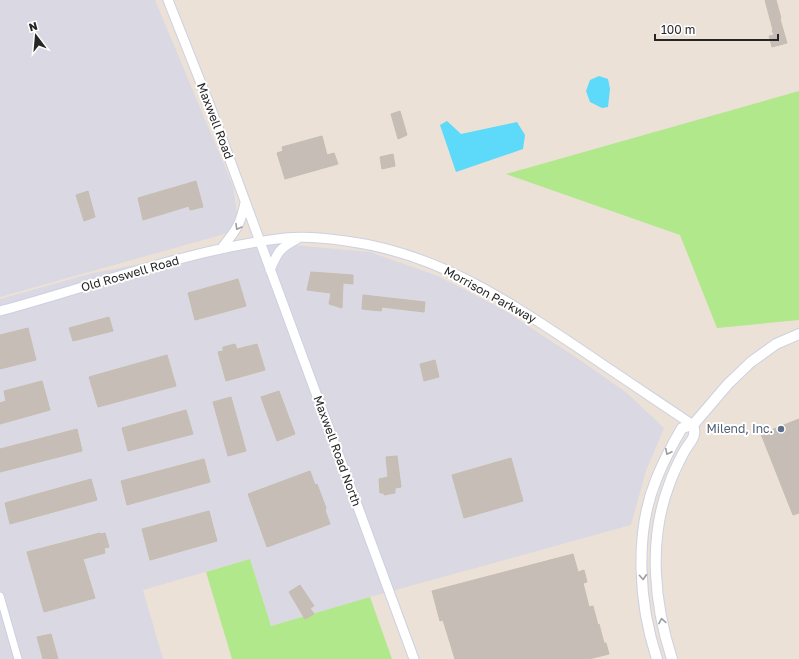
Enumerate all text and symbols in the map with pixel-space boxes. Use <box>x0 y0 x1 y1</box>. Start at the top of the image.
north arrow <box>16 16 56 56</box>
scale bar <box>655 16 778 42</box>
text: N <box>27 19 39 33</box>
text: 100 m <box>661 22 695 37</box>
street label: Maxwell Road <box>194 81 237 161</box>
one-way arrow <box>235 223 242 230</box>
street label: Old Roswell Road <box>79 252 181 295</box>
street label: Morrison Parkway <box>442 263 539 326</box>
street label: Maxwell Road North <box>310 393 365 508</box>
place label: Milend, Inc. <box>706 421 773 436</box>
marker: Milend, Inc. <box>776 424 786 434</box>
one-way arrow <box>666 448 673 455</box>
one-way arrow <box>638 574 647 580</box>
one-way arrow <box>658 618 667 624</box>

